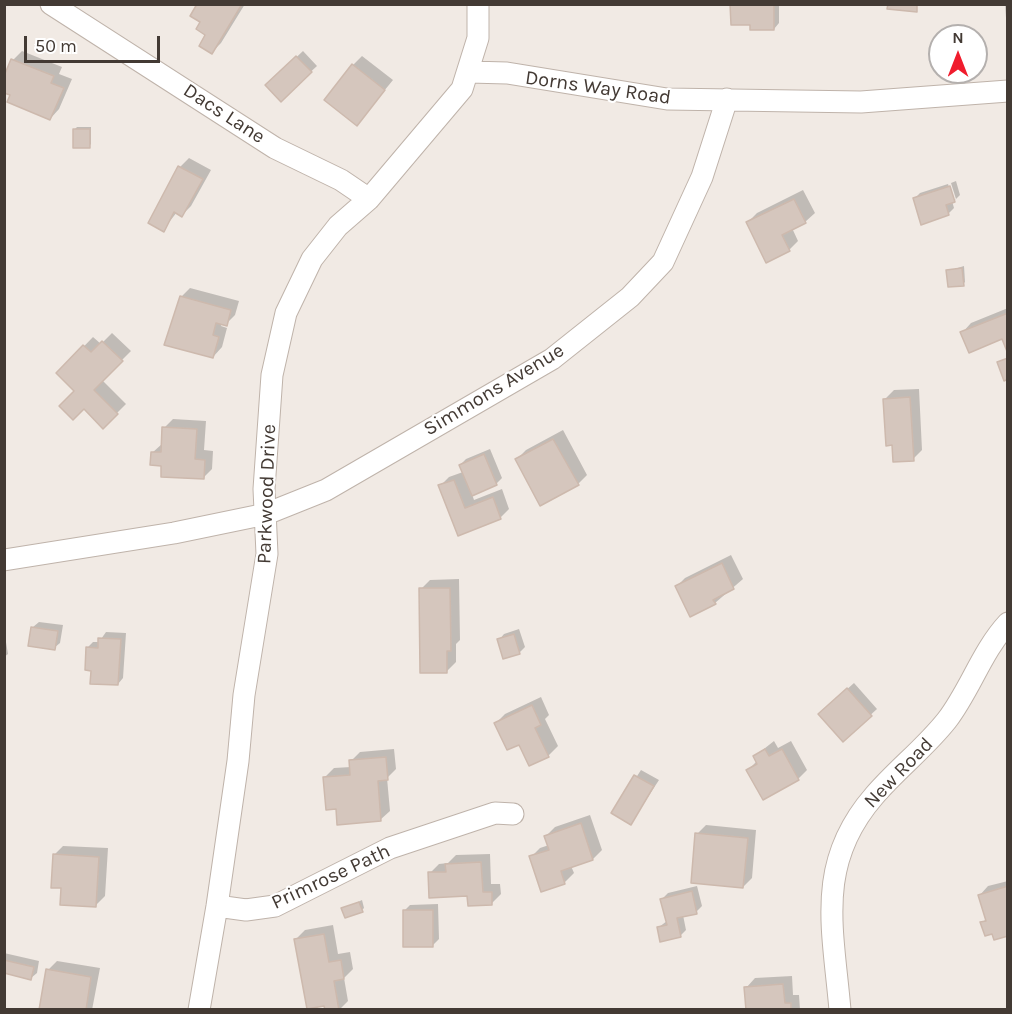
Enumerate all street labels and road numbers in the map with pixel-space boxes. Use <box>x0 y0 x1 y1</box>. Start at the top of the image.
street label: Dorns Way Road <box>524 66 672 110</box>
street label: Dacs Lane <box>179 79 269 149</box>
street label: Simmons Avenue <box>419 339 569 441</box>
street label: Parkwood Drive <box>253 424 281 564</box>
street label: New Road <box>859 733 939 813</box>
street label: Primrose Path <box>268 839 394 915</box>

